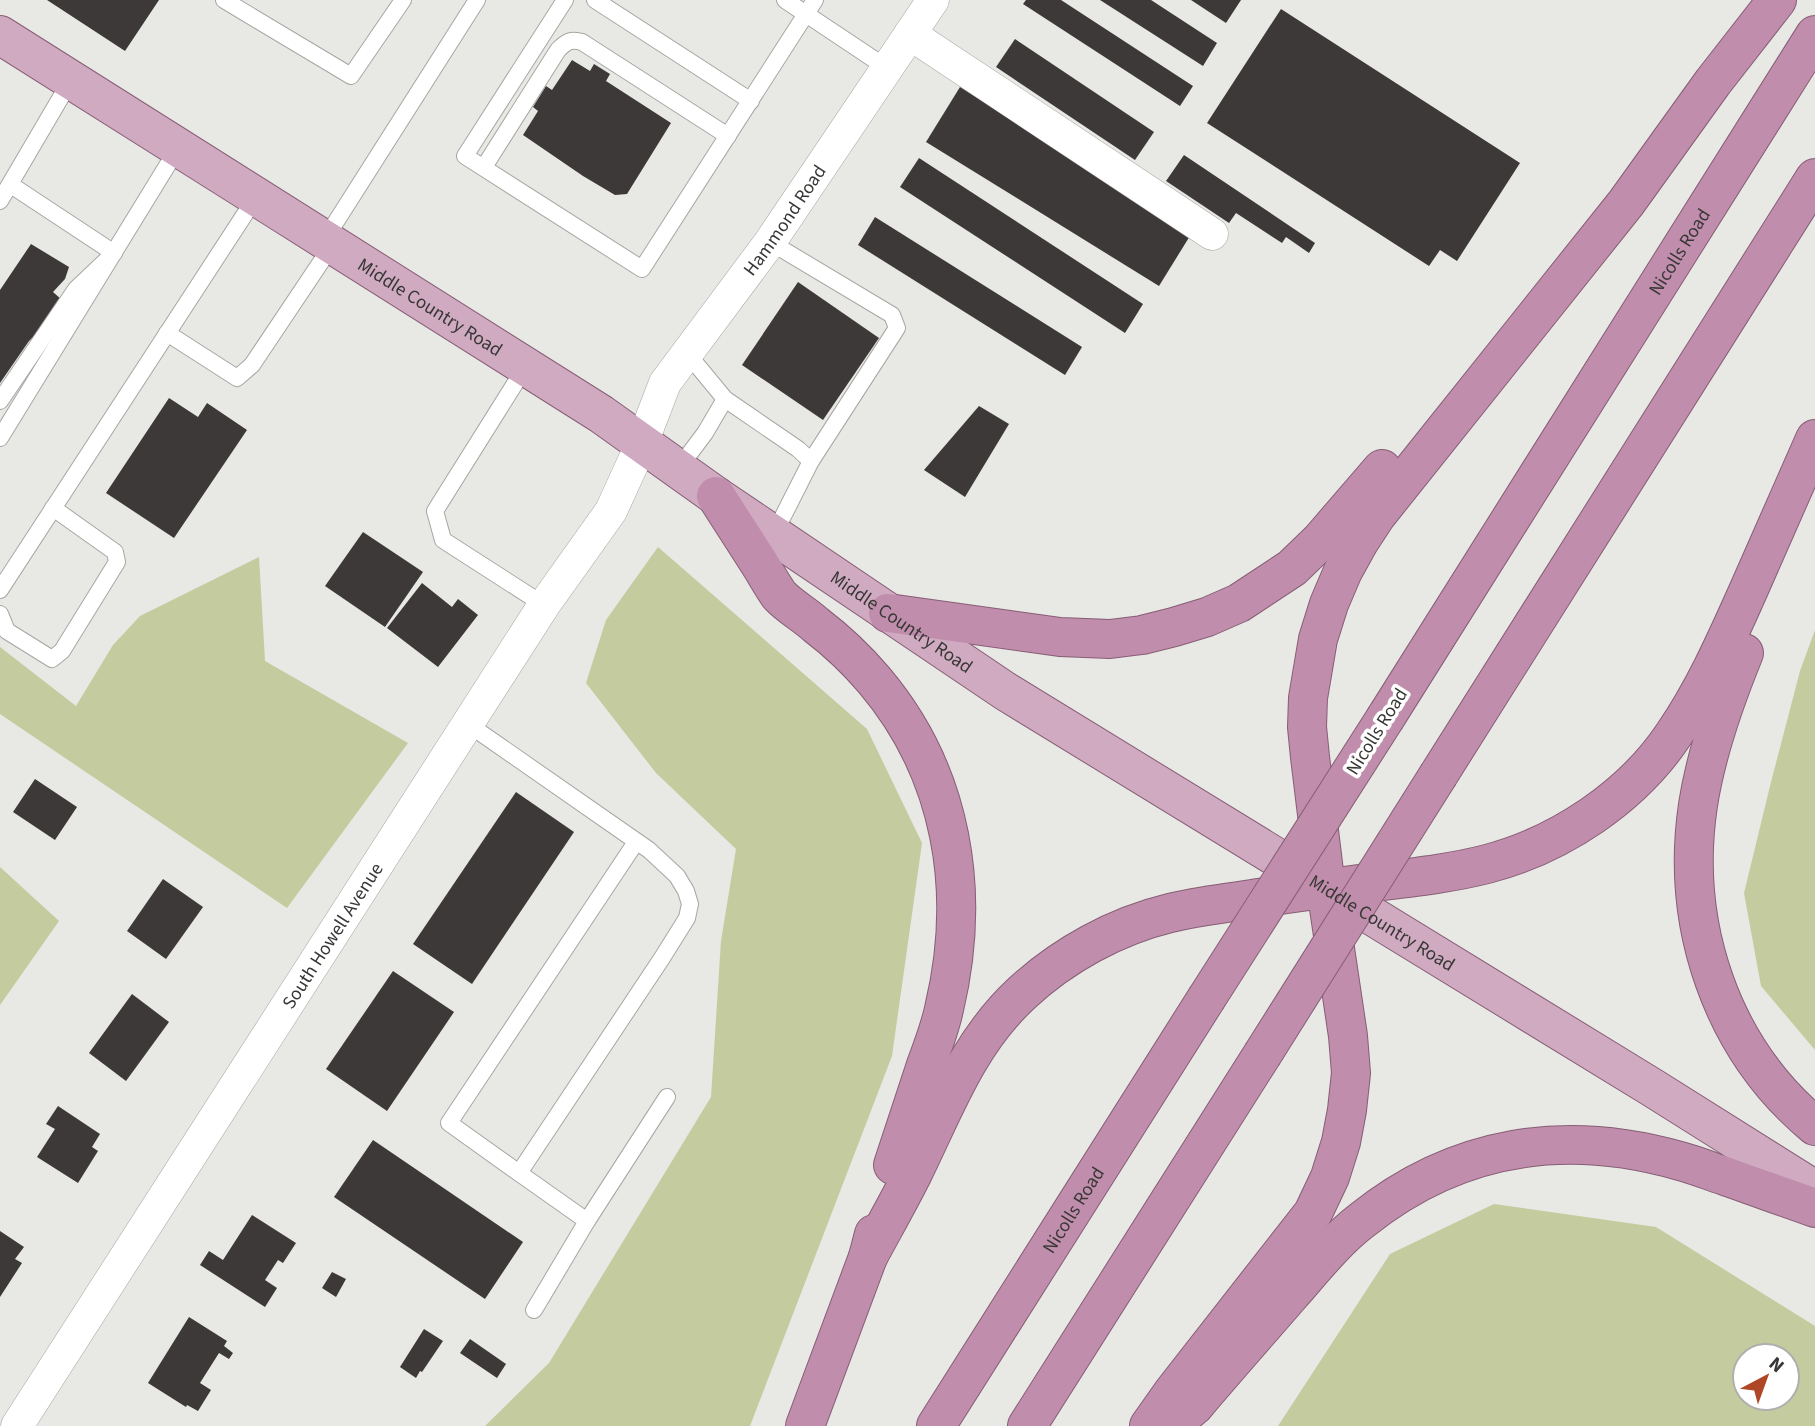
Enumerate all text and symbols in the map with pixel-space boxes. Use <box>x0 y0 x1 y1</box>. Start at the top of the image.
street label: Hammond Road <box>737 160 833 282</box>
street label: Nicolls Road <box>1643 204 1718 301</box>
street label: Middle Country Road <box>352 252 507 364</box>
street label: Middle Country Road <box>824 565 978 680</box>
street label: Nicolls Road <box>1340 683 1415 780</box>
street label: South Howell Avenue <box>276 858 390 1015</box>
street label: Middle Country Road <box>1304 868 1460 979</box>
street label: Nicolls Road <box>1037 1162 1112 1259</box>
north arrow <box>1731 1342 1801 1412</box>
text: N <box>1763 1351 1790 1380</box>

